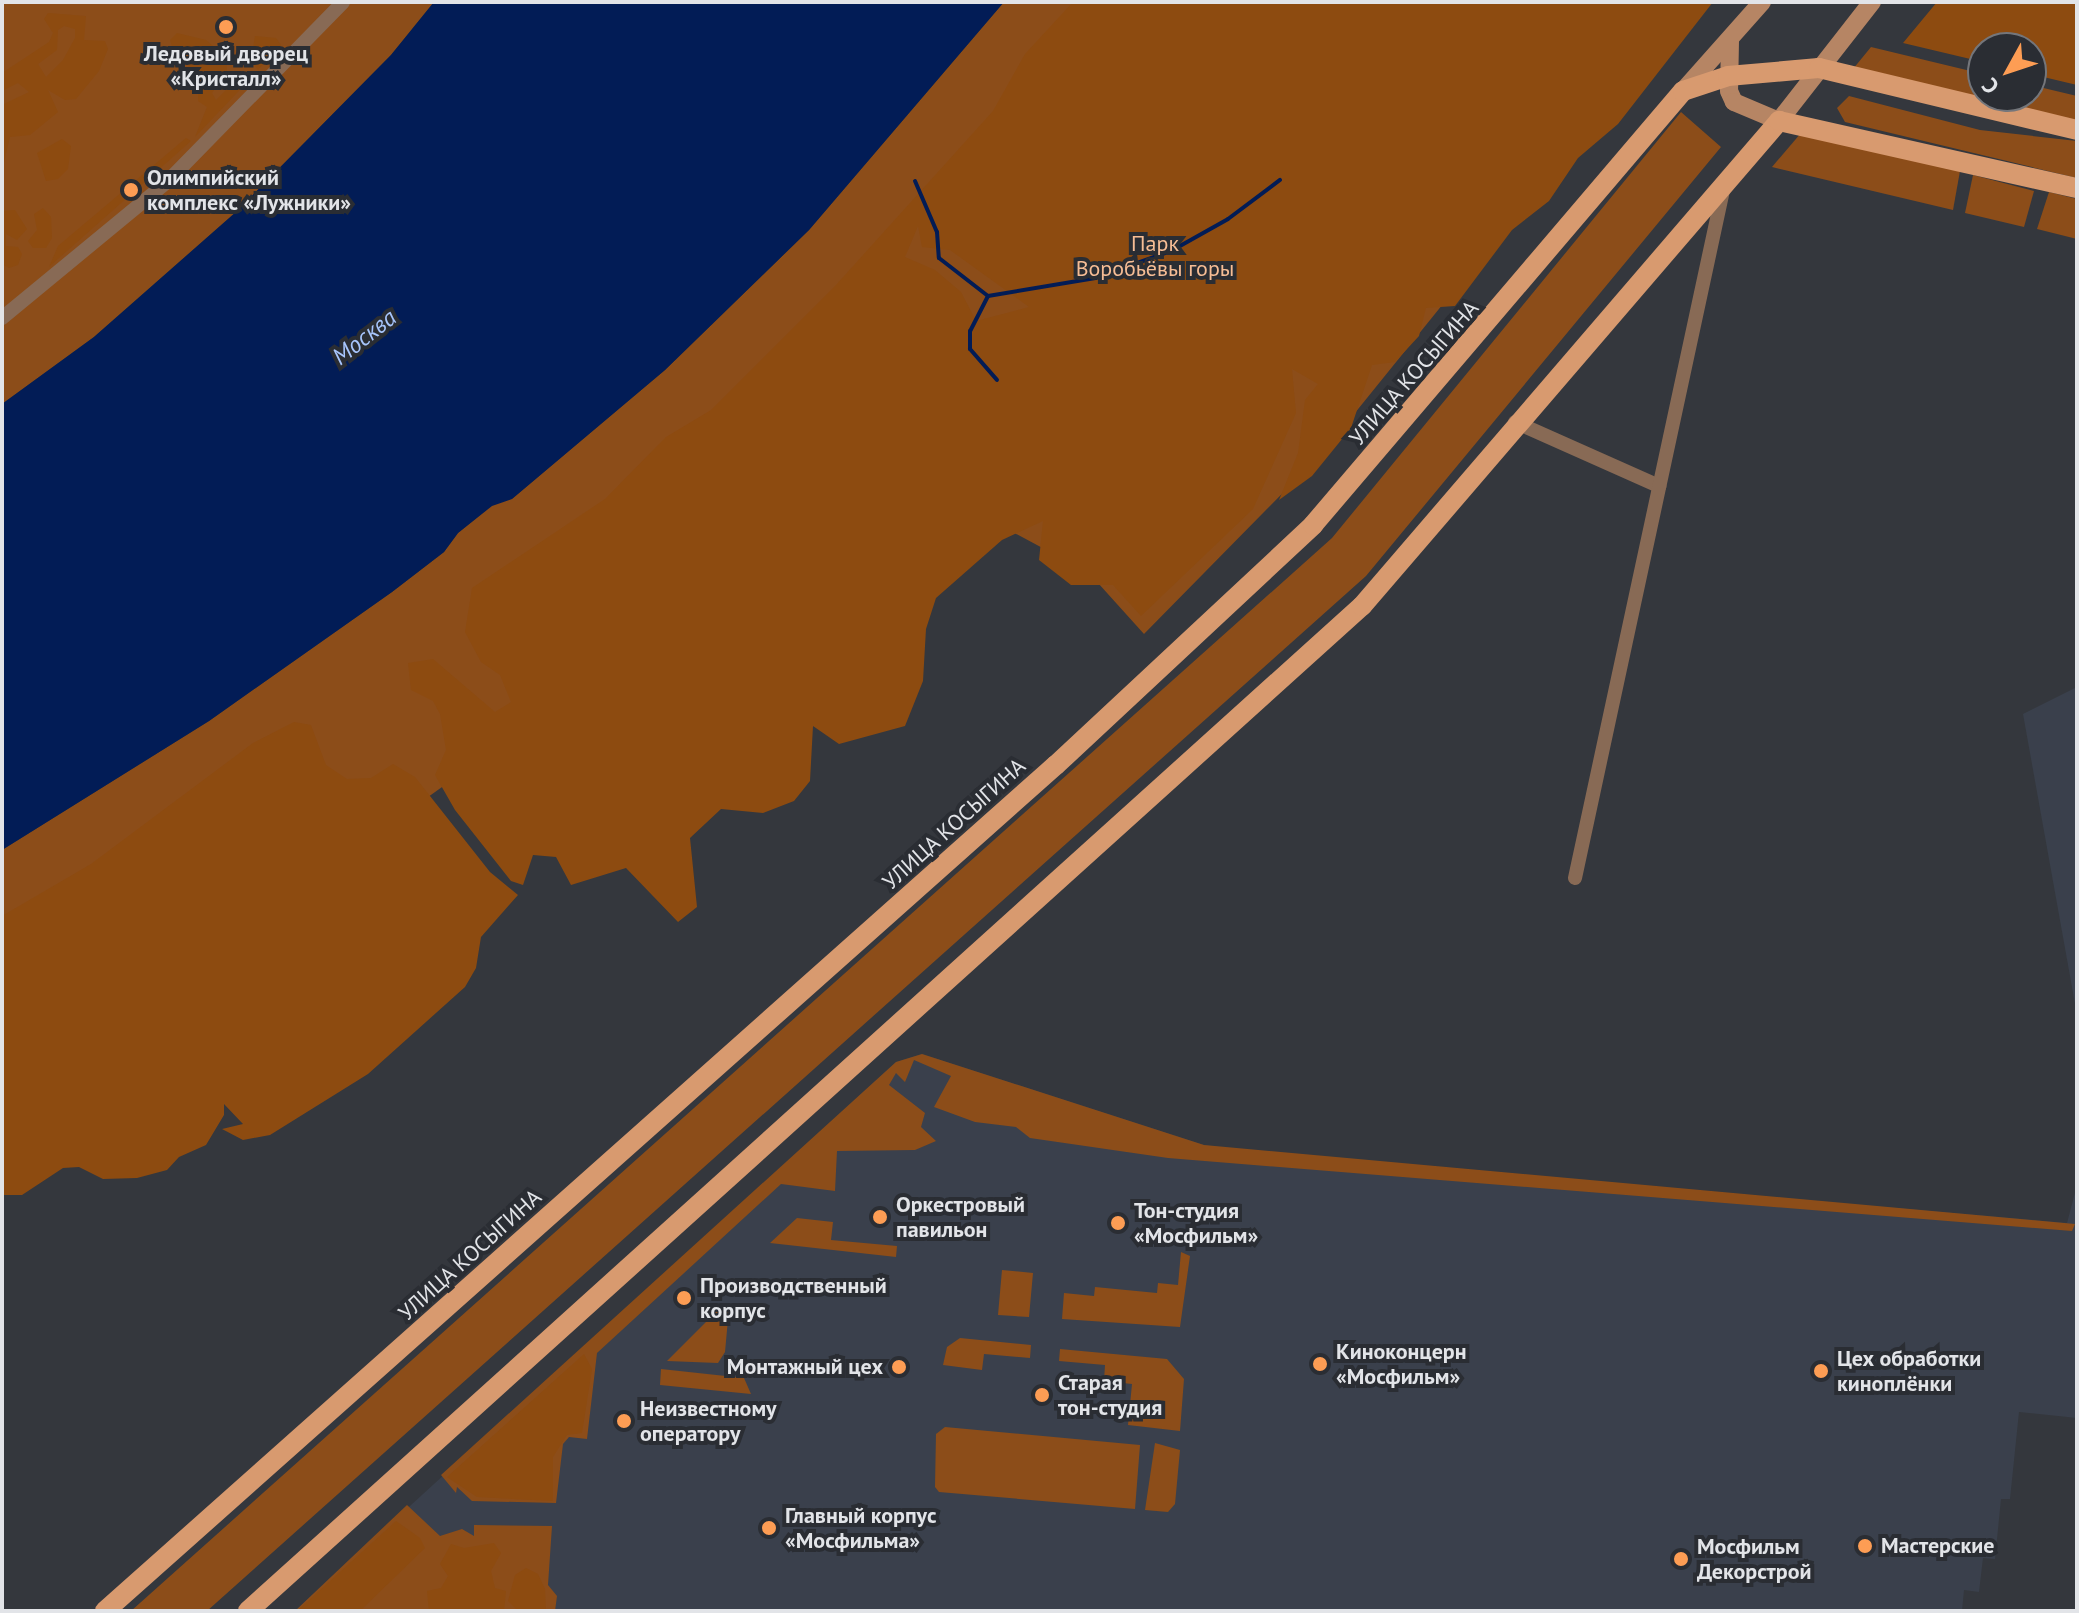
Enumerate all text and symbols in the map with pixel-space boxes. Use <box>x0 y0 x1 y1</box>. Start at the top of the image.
marker: Ледовый дворец «Кристалл» <box>217 18 235 36</box>
north arrow <box>1967 32 2047 112</box>
place label: Ледовый дворец «Кристалл» <box>144 40 308 92</box>
text: С <box>1975 72 2005 100</box>
place label: Олимпийский комплекс «Лужники» <box>147 164 351 216</box>
marker: Олимпийский комплекс «Лужники» <box>122 181 140 199</box>
park label: Парк Воробьёвы горы <box>1076 230 1234 282</box>
street label: УЛИЦА КОСЫГИНА <box>1344 295 1484 451</box>
water label: Москва <box>326 303 402 371</box>
street label: УЛИЦА КОСЫГИНА <box>877 753 1031 895</box>
street label: УЛИЦА КОСЫГИНА <box>393 1184 547 1326</box>
place label: Оркестровый павильон <box>896 1191 1025 1242</box>
place label: Тон-студия «Мосфильм» <box>1134 1197 1258 1248</box>
marker: Оркестровый павильон <box>871 1208 889 1226</box>
marker: Тон-студия «Мосфильм» <box>1109 1214 1127 1232</box>
place label: Производственный корпус <box>700 1272 887 1324</box>
marker: Производственный корпус <box>675 1289 693 1307</box>
place label: Киноконцерн «Мосфильм» <box>1336 1338 1467 1390</box>
place label: Цех обработки киноплёнки <box>1837 1345 1981 1396</box>
place label: Монтажный цех <box>727 1354 883 1380</box>
marker: Киноконцерн «Мосфильм» <box>1311 1355 1329 1373</box>
marker: Монтажный цех <box>890 1358 908 1376</box>
marker: Цех обработки киноплёнки <box>1812 1362 1830 1380</box>
place label: Старая тон-студия <box>1058 1369 1162 1420</box>
marker: Старая тон-студия <box>1033 1386 1051 1404</box>
place label: Неизвестному оператору <box>640 1395 777 1446</box>
marker: Неизвестному оператору <box>615 1412 633 1430</box>
place label: Главный корпус «Мосфильма» <box>785 1502 937 1554</box>
marker: Главный корпус «Мосфильма» <box>760 1519 778 1537</box>
place label: Мосфильм Декорстрой <box>1697 1533 1811 1584</box>
place label: Мастерские <box>1881 1533 1994 1559</box>
marker: Мастерские <box>1856 1537 1874 1555</box>
marker: Мосфильм Декорстрой <box>1672 1550 1690 1568</box>

